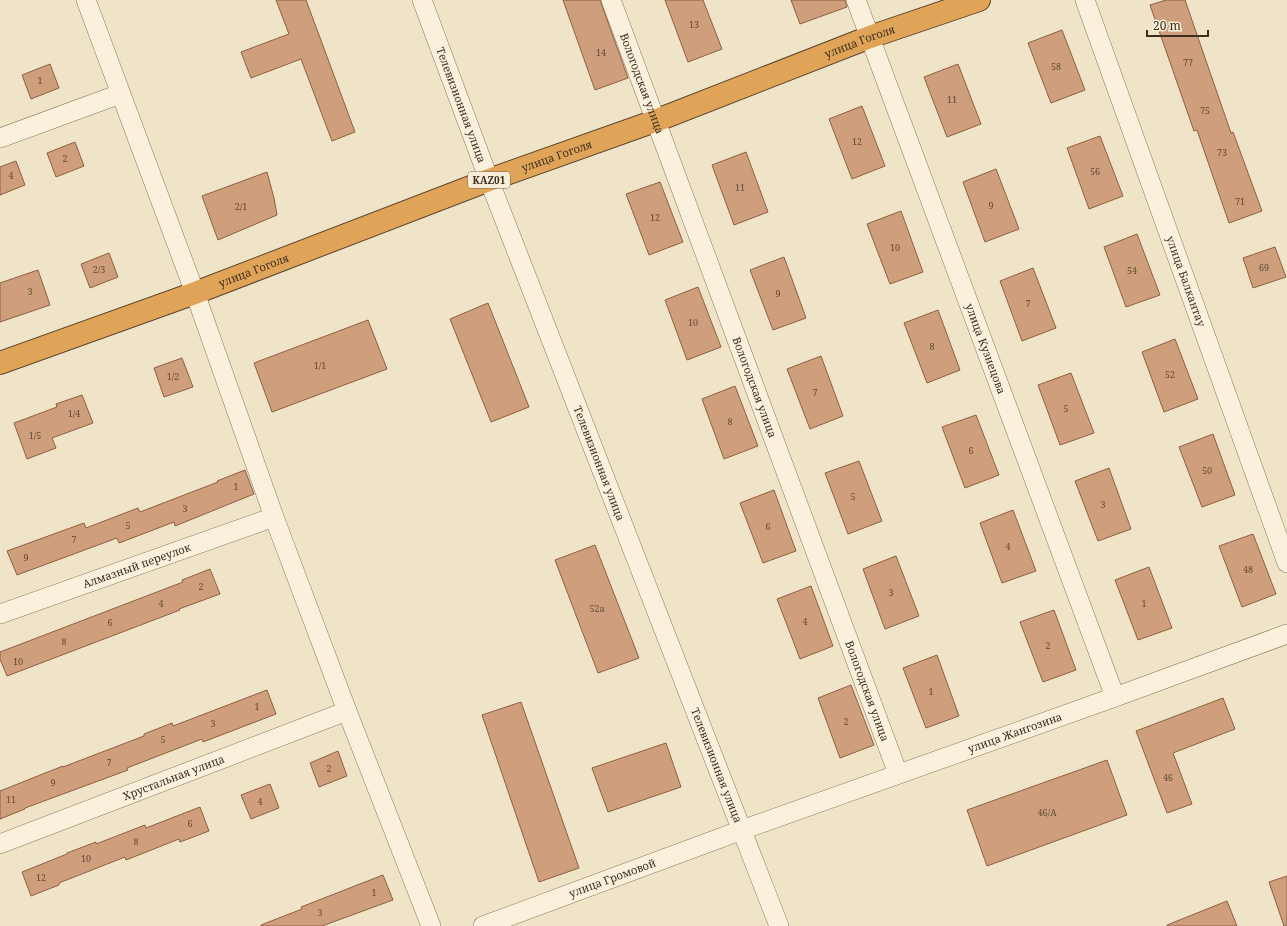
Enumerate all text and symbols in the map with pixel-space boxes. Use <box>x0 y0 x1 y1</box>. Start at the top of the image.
scale bar <box>1147 12 1208 38</box>
text: 20 m <box>1153 17 1181 34</box>
house number: 13 <box>689 18 699 31</box>
street label: улица Гоголя <box>822 21 897 61</box>
street label: Вологодская улица <box>617 31 668 136</box>
street label: Телевизионная улица <box>433 45 490 165</box>
house number: 14 <box>596 46 606 59</box>
house number: 77 <box>1183 56 1193 69</box>
house number: 58 <box>1051 60 1061 73</box>
house number: 1 <box>37 74 43 87</box>
house number: 11 <box>947 93 957 106</box>
house number: 75 <box>1200 104 1210 117</box>
house number: 12 <box>852 135 862 148</box>
street label: улица Гоголя <box>519 136 594 175</box>
house number: 73 <box>1217 146 1227 159</box>
house number: 2 <box>62 152 68 165</box>
house number: 56 <box>1090 165 1100 178</box>
house number: 4 <box>8 169 14 182</box>
road number: KАZ01 <box>468 172 510 188</box>
house number: 11 <box>735 181 745 194</box>
house number: 71 <box>1235 195 1245 208</box>
house number: 9 <box>988 199 994 212</box>
house number: 2/1 <box>235 200 247 213</box>
house number: 12 <box>650 211 660 224</box>
street label: улица Балкантау <box>1163 234 1210 329</box>
house number: 10 <box>890 241 900 254</box>
street label: улица Гоголя <box>216 250 291 290</box>
house number: 69 <box>1259 261 1269 274</box>
house number: 2/3 <box>93 263 105 276</box>
house number: 54 <box>1127 264 1137 277</box>
house number: 3 <box>27 285 33 298</box>
house number: 9 <box>775 287 781 300</box>
house number: 7 <box>1025 297 1031 310</box>
street label: улица Кузнецова <box>962 301 1010 396</box>
house number: 10 <box>688 316 698 329</box>
street label: Вологодская улица <box>730 335 781 440</box>
house number: 8 <box>929 340 935 353</box>
house number: 1/1 <box>314 359 326 372</box>
house number: 52 <box>1165 368 1175 381</box>
house number: 1/2 <box>167 370 179 383</box>
house number: 7 <box>812 386 818 399</box>
house number: 5 <box>1063 402 1069 415</box>
street label: Телевизионная улица <box>570 403 629 523</box>
house number: 1/4 <box>68 407 80 420</box>
house number: 8 <box>727 415 733 428</box>
house number: 1/5 <box>29 429 41 442</box>
house number: 6 <box>968 444 974 457</box>
house number: 50 <box>1202 464 1212 477</box>
house number: 1 <box>233 480 239 493</box>
house number: 5 <box>850 490 856 503</box>
house number: 3 <box>1100 498 1106 511</box>
house number: 3 <box>182 502 188 515</box>
house number: 5 <box>125 519 131 532</box>
house number: 6 <box>765 520 771 533</box>
house number: 7 <box>71 533 77 546</box>
street label: Алмазный переулок <box>80 539 193 591</box>
house number: 4 <box>1005 540 1011 553</box>
house number: 9 <box>23 551 29 564</box>
house number: 48 <box>1243 563 1253 576</box>
house number: 2 <box>198 580 204 593</box>
house number: 3 <box>888 586 894 599</box>
house number: 4 <box>158 597 164 610</box>
house number: 1 <box>1141 597 1147 610</box>
house number: 52а <box>589 602 605 615</box>
house number: 4 <box>802 615 808 628</box>
house number: 6 <box>107 616 113 629</box>
house number: 8 <box>61 635 67 648</box>
street label: Вологодская улица <box>842 638 893 743</box>
house number: 2 <box>1045 639 1051 652</box>
house number: 10 <box>13 655 23 668</box>
house number: 1 <box>928 685 934 698</box>
house number: 1 <box>254 700 260 713</box>
street label: Телевизионная улица <box>688 705 746 825</box>
street label: улица Жангозина <box>966 708 1064 756</box>
house number: 2 <box>843 715 849 728</box>
house number: 3 <box>210 717 216 730</box>
house number: 5 <box>160 733 166 746</box>
street label: Хрустальная улица <box>121 751 226 803</box>
house number: 7 <box>106 756 112 769</box>
house number: 2 <box>326 762 332 775</box>
house number: 46 <box>1163 771 1173 784</box>
house number: 9 <box>50 776 56 789</box>
house number: 11 <box>6 793 16 806</box>
house number: 4 <box>257 795 263 808</box>
house number: 46/А <box>1038 806 1057 819</box>
house number: 6 <box>187 817 193 830</box>
house number: 8 <box>133 835 139 848</box>
house number: 10 <box>81 852 91 865</box>
street label: улица Громовой <box>567 855 658 901</box>
house number: 12 <box>36 871 46 884</box>
house number: 1 <box>371 886 377 899</box>
house number: 3 <box>317 906 323 919</box>

